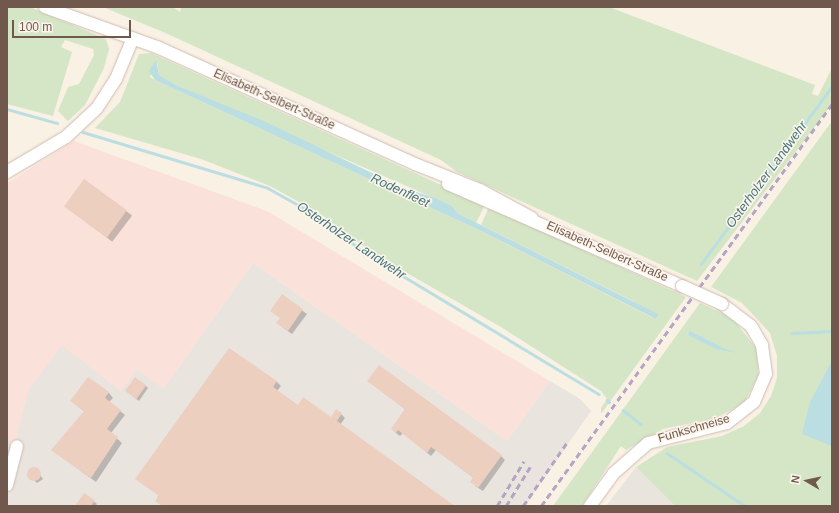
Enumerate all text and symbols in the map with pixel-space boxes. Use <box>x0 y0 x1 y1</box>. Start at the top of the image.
scale bar <box>14 12 133 38</box>
text: 100 m <box>19 20 52 34</box>
street label: Elisabeth-Selbert-Straße <box>211 67 337 133</box>
water label: Osterholzer Landwehr <box>723 119 811 231</box>
water label: Rodenfleet <box>368 171 432 211</box>
water label: Osterholzer Landwehr <box>294 199 408 283</box>
street label: Elisabeth-Selbert-Straße <box>544 219 670 285</box>
street label: Funkschneise <box>656 412 732 446</box>
north arrow <box>787 461 827 501</box>
text: N <box>789 474 802 484</box>

